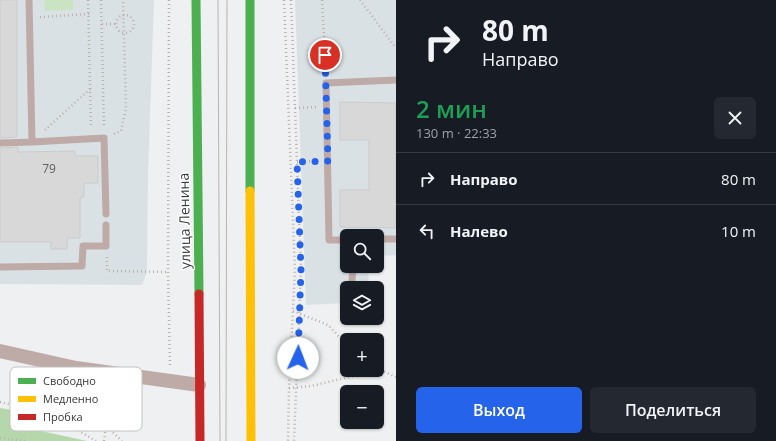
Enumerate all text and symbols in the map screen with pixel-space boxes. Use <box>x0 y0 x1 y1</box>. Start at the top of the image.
text: 80 m <box>482 11 549 49</box>
icon: right <box>416 16 468 68</box>
pin <box>308 38 342 72</box>
icon: arrive <box>314 44 336 66</box>
text: Направо <box>482 47 559 71</box>
text: 2 мин <box>416 92 487 125</box>
button: close <box>714 97 756 139</box>
text: 130 m · 22:33 <box>416 124 497 142</box>
house number: 79 <box>42 160 56 177</box>
icon: right <box>416 168 438 190</box>
text: Направо <box>450 169 518 189</box>
text: 80 m <box>721 169 756 189</box>
street label: улица Ленина <box>174 173 194 269</box>
icon: left <box>416 220 438 242</box>
text: Налево <box>450 221 508 241</box>
text: 10 m <box>721 221 756 241</box>
map controls <box>340 229 384 429</box>
button: search <box>340 229 384 273</box>
button: layers <box>340 281 384 325</box>
button: + <box>340 333 384 377</box>
position arrow <box>277 337 319 379</box>
legend <box>10 367 142 431</box>
text: Свободно <box>43 373 96 388</box>
button: − <box>340 385 384 429</box>
button: Выход <box>416 387 582 433</box>
button: Поделиться <box>590 387 756 433</box>
text: Медленно <box>43 391 99 406</box>
text: Пробка <box>43 409 83 424</box>

